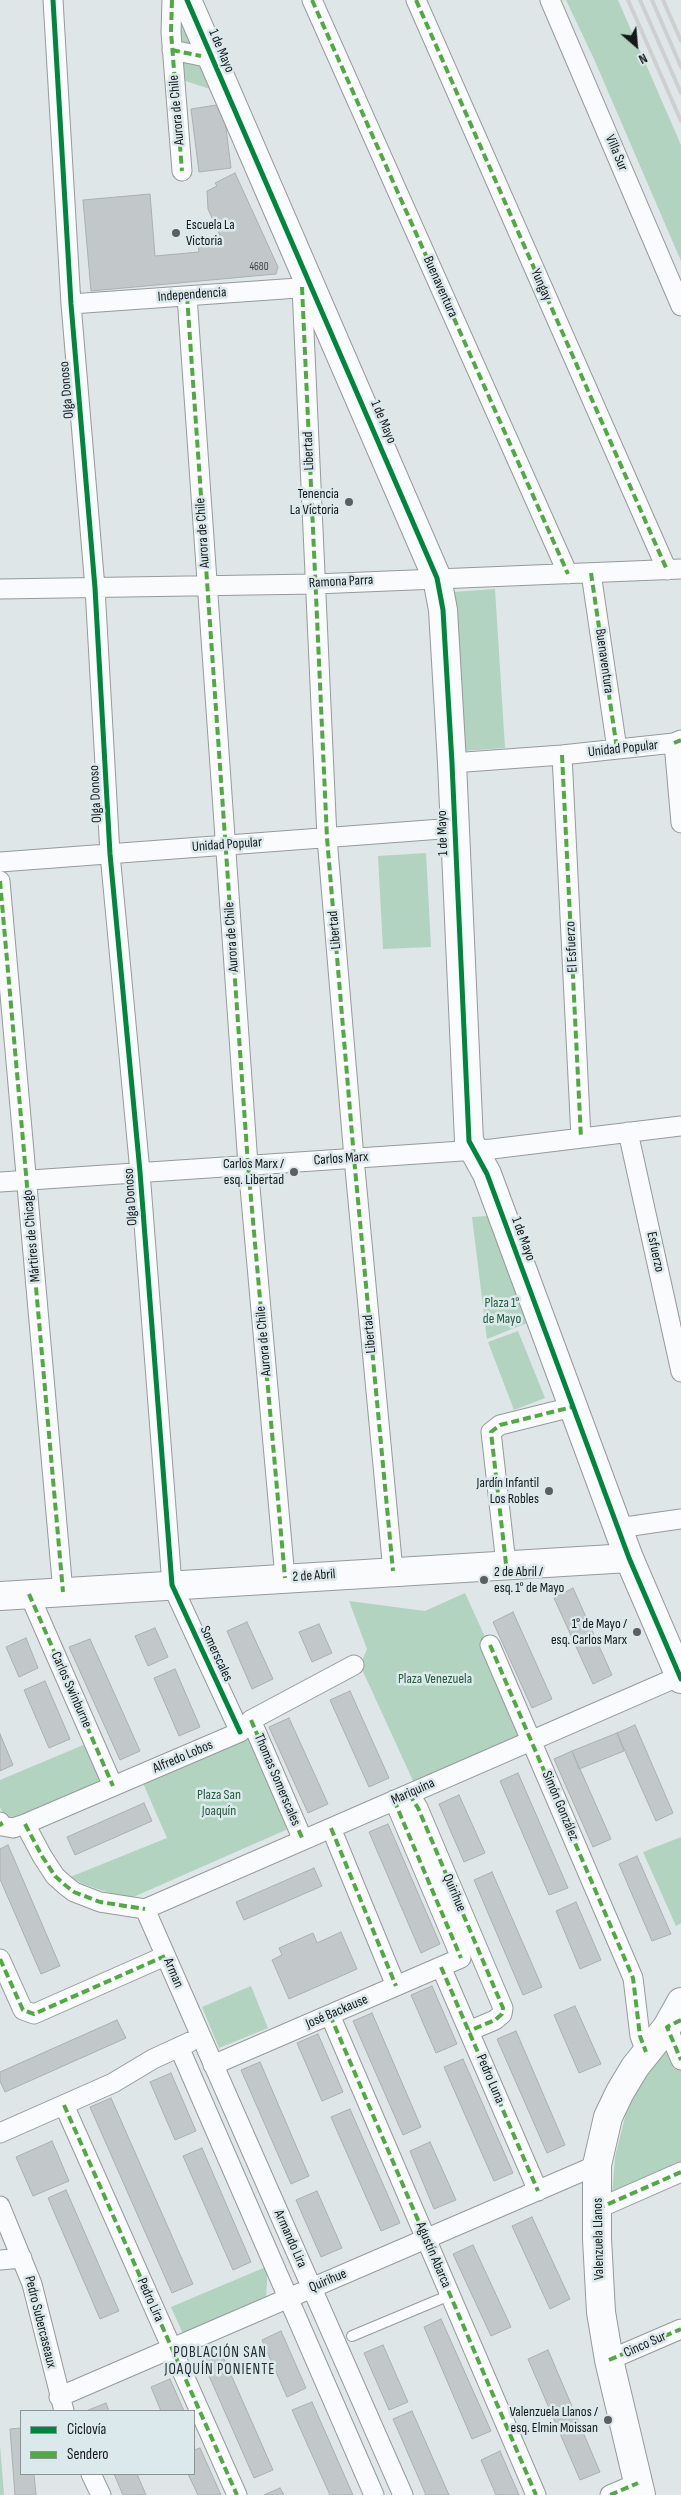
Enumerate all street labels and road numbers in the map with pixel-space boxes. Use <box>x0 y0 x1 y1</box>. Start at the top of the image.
street label: 1 de Mayo <box>204 27 238 75</box>
street label: Aurora de Chile <box>166 74 188 146</box>
street label: Villa Sur <box>601 132 631 174</box>
street label: Buenaventura <box>419 254 461 320</box>
street label: Yungay <box>527 266 555 304</box>
street label: Independencia <box>157 284 227 306</box>
street label: Olga Donoso <box>56 360 78 420</box>
street label: 1 de Mayo <box>366 398 400 446</box>
street label: Libertad <box>300 431 318 471</box>
street label: Aurora de Chile <box>192 497 214 569</box>
street label: Ramona Parra <box>308 572 374 592</box>
street label: Buenaventura <box>591 627 617 695</box>
street label: Unidad Popular <box>587 737 659 761</box>
street label: Olga Donoso <box>86 765 106 823</box>
street label: 1 de Mayo <box>434 810 452 856</box>
street label: Unidad Popular <box>191 834 263 856</box>
street label: Aurora de Chile <box>221 901 243 973</box>
street label: Libertad <box>325 910 345 950</box>
street label: El Esfuerzo <box>562 921 582 973</box>
street label: Carlos Marx <box>313 1149 369 1169</box>
street label: Olga Donoso <box>121 1168 141 1226</box>
street label: Mártires de Chicago <box>20 1189 44 1283</box>
street label: 1 de Mayo <box>507 1215 539 1263</box>
street label: Esfuerzo <box>643 1230 667 1274</box>
street label: Aurora de Chile <box>253 1305 275 1377</box>
street label: Libertad <box>360 1314 380 1354</box>
street label: 2 de Abril <box>292 1566 336 1586</box>
street label: Somerscales <box>196 1624 236 1684</box>
street label: Carlos Swinburne <box>47 1649 95 1731</box>
street label: Thomas Somerscales <box>250 1731 304 1829</box>
street label: Alfredo Lobos <box>150 1737 216 1777</box>
street label: Simón González <box>538 1769 582 1843</box>
street label: Mariquina <box>389 1775 437 1809</box>
street label: Quirihue <box>439 1872 469 1914</box>
street label: Arman <box>159 1956 187 1990</box>
street label: José Backause <box>303 1991 371 2033</box>
street label: Pedro Luna <box>472 2052 508 2106</box>
street label: Valenzuela Llanos <box>590 2198 608 2280</box>
street label: Armando Lira <box>270 2207 310 2271</box>
street label: Agustín Abarca <box>412 2220 454 2290</box>
street label: Quirihue <box>307 2266 349 2296</box>
street label: Pedro Subercaseaux <box>20 2274 60 2370</box>
street label: Pedro Lira <box>133 2275 167 2325</box>
street label: Cinco Sur <box>621 2328 669 2362</box>

